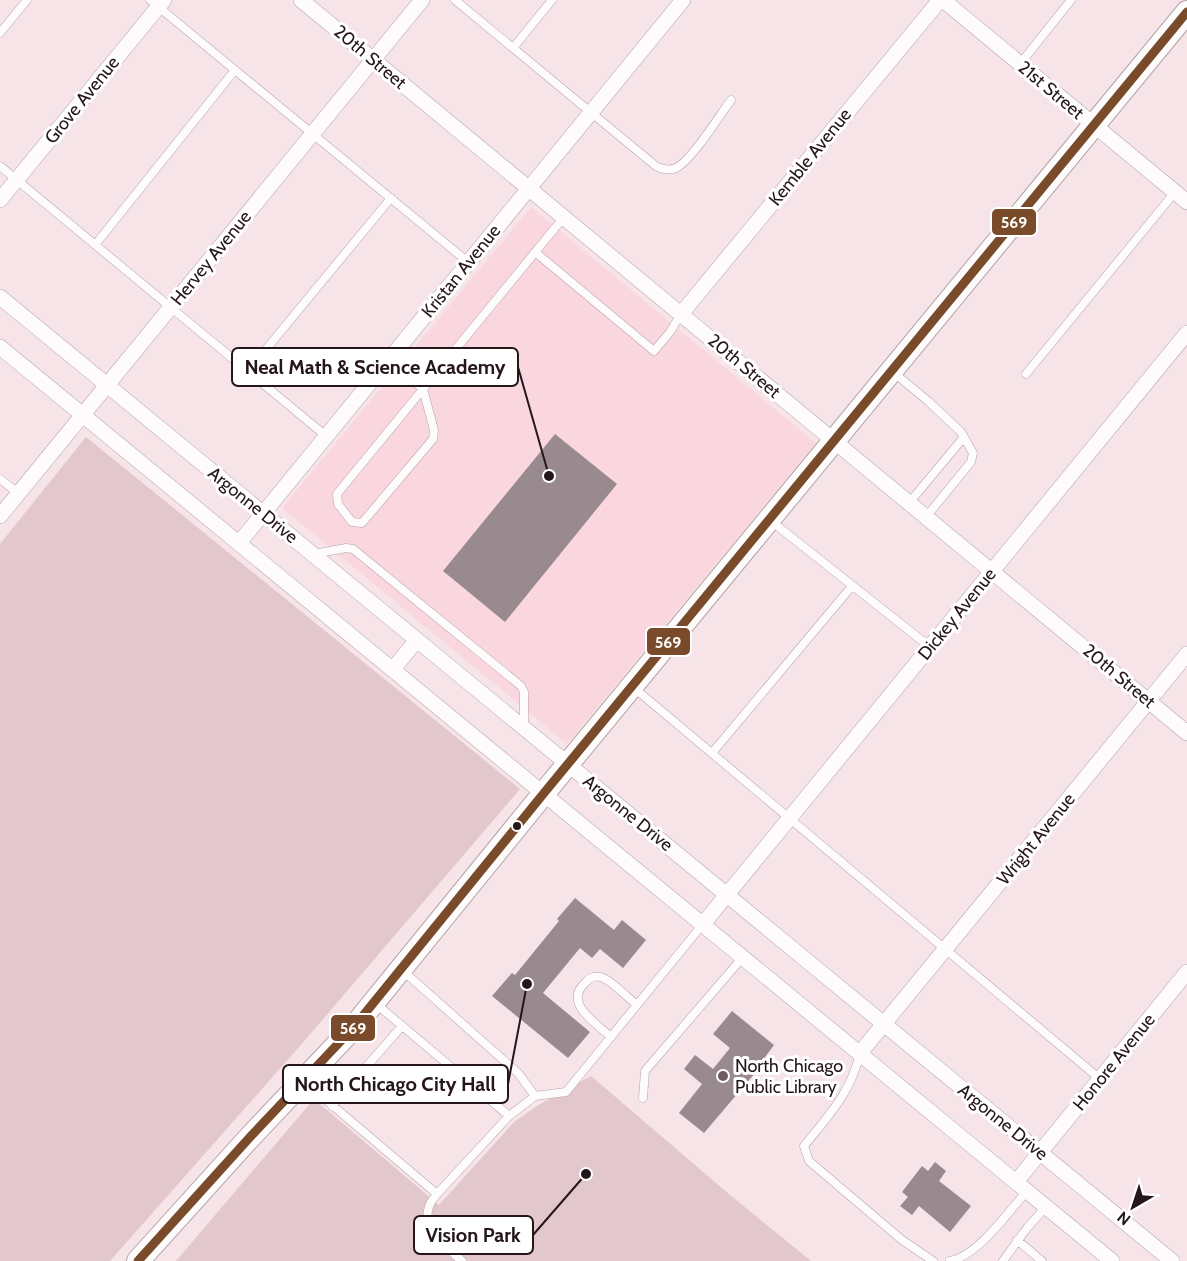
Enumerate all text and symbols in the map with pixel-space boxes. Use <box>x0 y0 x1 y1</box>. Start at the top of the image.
street label: 20th Street <box>329 20 411 94</box>
street label: Grove Avenue <box>40 52 124 148</box>
street label: 21st Street <box>1014 56 1088 124</box>
street label: Kemble Avenue <box>764 104 856 210</box>
street label: Hervey Avenue <box>166 206 256 310</box>
line badge: 569 <box>991 208 1037 236</box>
text: 569 <box>1001 213 1027 232</box>
street label: Kristan Avenue <box>417 220 505 322</box>
street label: 20th Street <box>703 329 785 403</box>
callout: Neal Math & Science Academy <box>232 348 518 386</box>
text: Neal Math & Science Academy <box>244 355 506 379</box>
street label: Argonne Drive <box>204 462 302 548</box>
street label: Dickey Avenue <box>913 564 1001 664</box>
line badge: 569 <box>646 627 691 656</box>
text: 569 <box>655 633 681 652</box>
street label: 20th Street <box>1078 639 1160 713</box>
street label: Argonne Drive <box>579 770 677 856</box>
street label: Wright Avenue <box>992 789 1080 889</box>
unlabelled marker <box>511 820 523 832</box>
street label: Honore Avenue <box>1068 1009 1160 1115</box>
line badge: 569 <box>330 1014 376 1042</box>
text: 569 <box>340 1019 366 1038</box>
place label: North Chicago Public Library <box>735 1055 843 1098</box>
callout: North Chicago City Hall <box>283 1065 508 1103</box>
marker: North Chicago Public Library <box>716 1069 730 1083</box>
text: North Chicago City Hall <box>294 1072 496 1096</box>
street label: Argonne Drive <box>954 1079 1052 1165</box>
north arrow <box>1103 1177 1163 1237</box>
text: N <box>1114 1207 1134 1229</box>
callout: Vision Park <box>414 1216 533 1254</box>
text: Vision Park <box>425 1223 521 1247</box>

